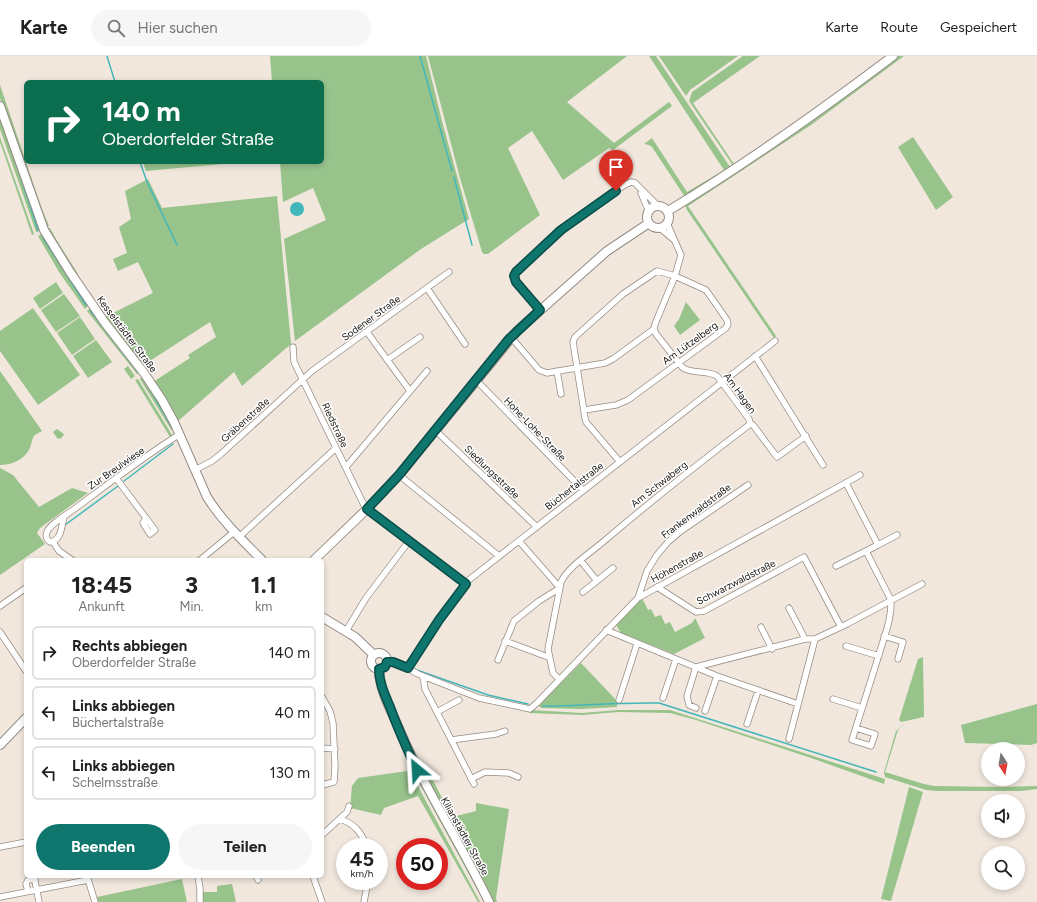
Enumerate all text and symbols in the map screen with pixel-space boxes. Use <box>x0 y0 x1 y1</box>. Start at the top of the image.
search box <box>91 10 371 46</box>
text: Karte <box>20 16 67 39</box>
icon: search <box>105 17 127 39</box>
text: Hier suchen <box>137 19 218 37</box>
text: Karte <box>825 19 858 36</box>
text: Route <box>880 19 918 36</box>
text: Gespeichert <box>940 19 1017 36</box>
text: 140 m <box>102 94 181 128</box>
icon: right <box>36 96 88 148</box>
text: Oberdorfelder Straße <box>102 128 274 150</box>
pin <box>599 150 633 191</box>
icon: arrive <box>605 156 627 178</box>
street label: Sodener Straße <box>339 292 403 344</box>
street label: Kesselstädter Straße <box>94 293 160 375</box>
street label: Am Lützelberg <box>660 318 720 367</box>
street label: Am Hagen <box>721 370 759 416</box>
street label: Gräbenstraße <box>218 394 272 445</box>
street label: Hohe-Lohe-Straße <box>501 394 569 464</box>
street label: Riedstraße <box>319 401 351 450</box>
street label: Siedlungsstraße <box>462 442 523 502</box>
street label: Zur Breulwiese <box>85 443 147 492</box>
street label: Am Schwaberg <box>628 458 690 510</box>
street label: Büchertalstraße <box>542 459 606 513</box>
street label: Frankenwaldstraße <box>659 480 734 541</box>
street label: Höhenstraße <box>649 546 706 586</box>
street label: Schwarzwaldstraße <box>694 556 778 608</box>
text: 18:45 <box>71 570 132 599</box>
text: 3 <box>185 570 198 599</box>
text: 1.1 <box>251 570 277 599</box>
text: Ankunft <box>78 599 125 614</box>
text: Min. <box>179 599 203 614</box>
text: km <box>255 599 272 614</box>
text: Rechts abbiegen <box>72 637 187 655</box>
icon: right <box>38 642 60 664</box>
text: 140 m <box>268 644 310 662</box>
text: Oberdorfelder Straße <box>72 655 196 670</box>
text: Links abbiegen <box>72 697 175 715</box>
icon: left <box>38 702 60 724</box>
text: 40 m <box>275 704 310 722</box>
text: Büchertalstraße <box>72 715 164 730</box>
north arrow <box>981 742 1025 786</box>
map controls <box>981 742 1025 890</box>
position arrow <box>396 749 438 791</box>
text: Links abbiegen <box>72 757 175 775</box>
icon: left <box>38 762 60 784</box>
text: 130 m <box>270 764 310 782</box>
text: Schelmsstraße <box>72 775 158 790</box>
button: sound <box>981 794 1025 838</box>
street label: Kilianstädter Straße <box>438 795 492 878</box>
button: Beenden <box>36 824 170 870</box>
button: Teilen <box>178 824 312 870</box>
speed limit sign: 50 <box>396 838 448 890</box>
button: search <box>981 846 1025 890</box>
text: 45 <box>350 847 374 871</box>
text: km/h <box>351 867 373 880</box>

